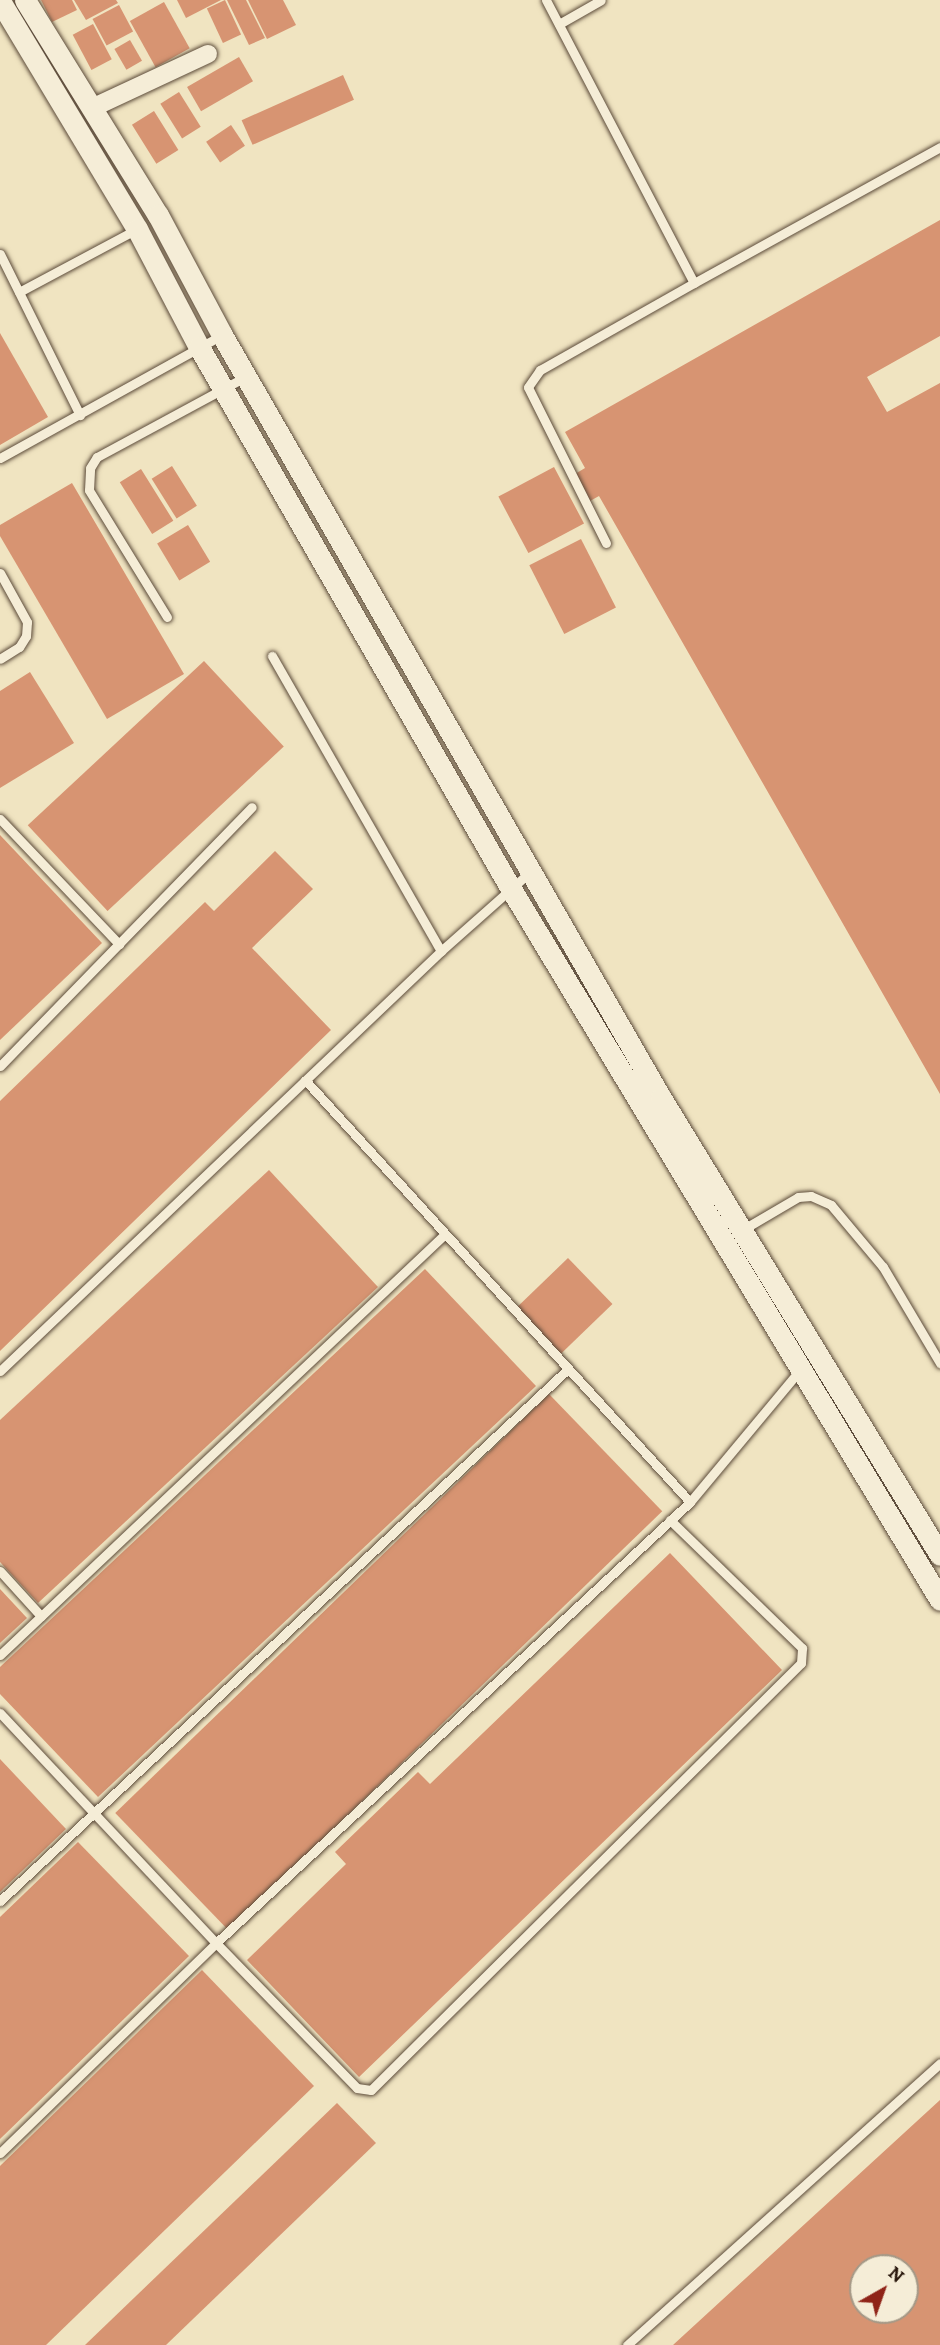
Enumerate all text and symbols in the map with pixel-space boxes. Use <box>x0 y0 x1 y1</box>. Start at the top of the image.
north arrow <box>849 2254 919 2324</box>
text: N <box>883 2260 910 2289</box>

